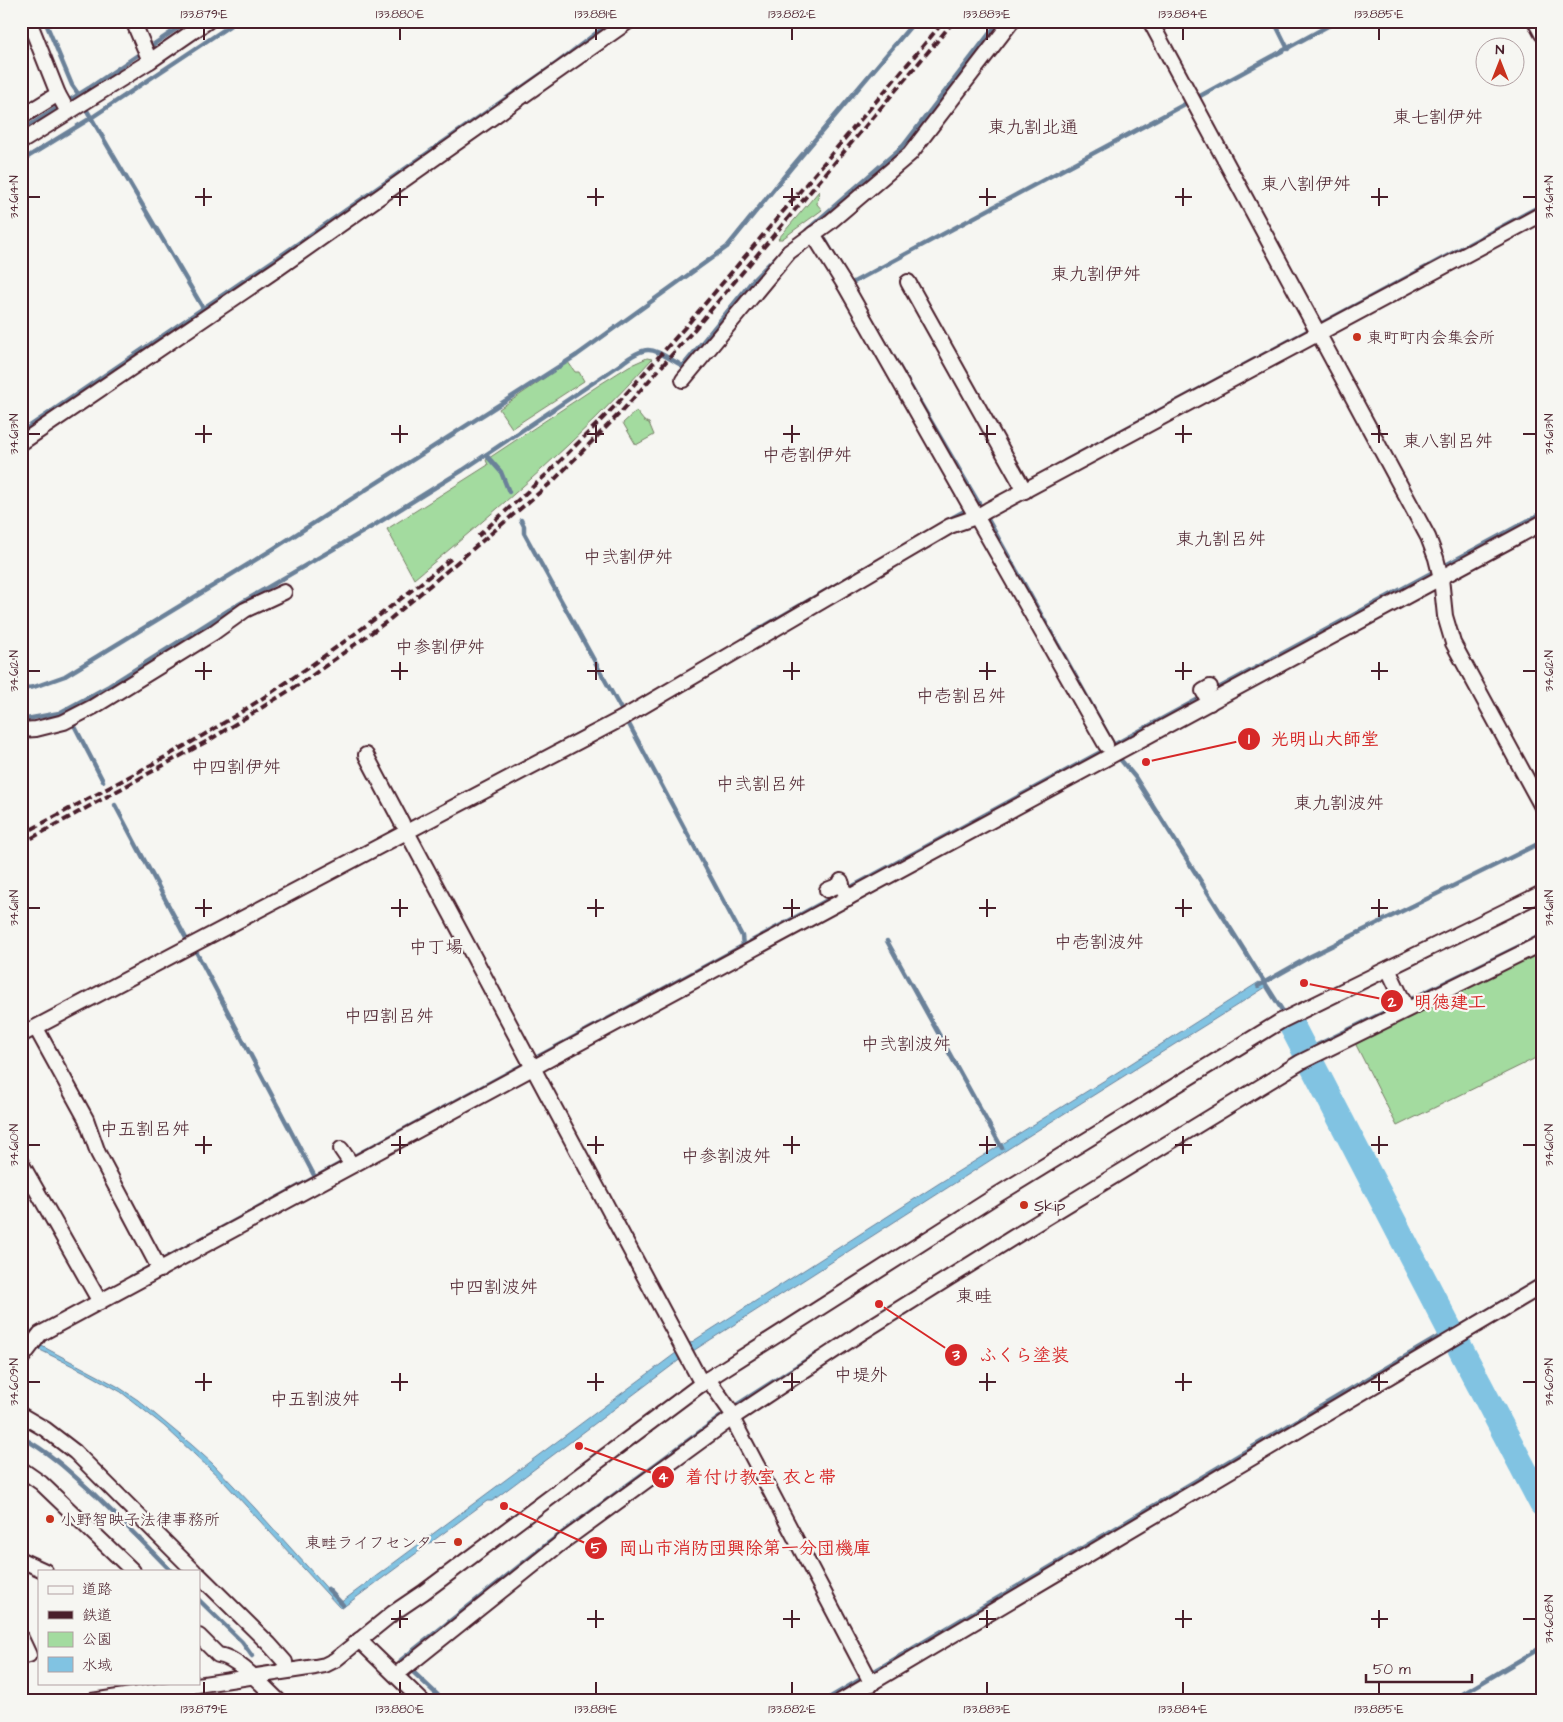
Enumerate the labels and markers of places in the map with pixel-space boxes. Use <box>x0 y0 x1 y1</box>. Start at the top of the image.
place label: 東町町内会集会所 <box>1367 327 1495 349</box>
marker: 東町町内会集会所 <box>1351 331 1363 343</box>
callout: 光明山大師堂 <box>1236 722 1389 755</box>
callout: 明徳建工 <box>1379 985 1496 1018</box>
place label: Skip <box>1034 1195 1066 1217</box>
marker: Skip <box>1018 1199 1030 1211</box>
callout: ふくら塗装 <box>944 1339 1079 1372</box>
callout: 着付け教室 衣と帯 <box>650 1460 846 1493</box>
place label: 小野智映子法律事務所 <box>60 1509 220 1531</box>
marker: 小野智映子法律事務所 <box>44 1513 56 1525</box>
callout: 岡山市消防団興除第一分団機庫 <box>584 1531 881 1564</box>
place label: 東畦ライフセンター <box>305 1532 448 1554</box>
marker: 東畦ライフセンター <box>452 1536 464 1548</box>

